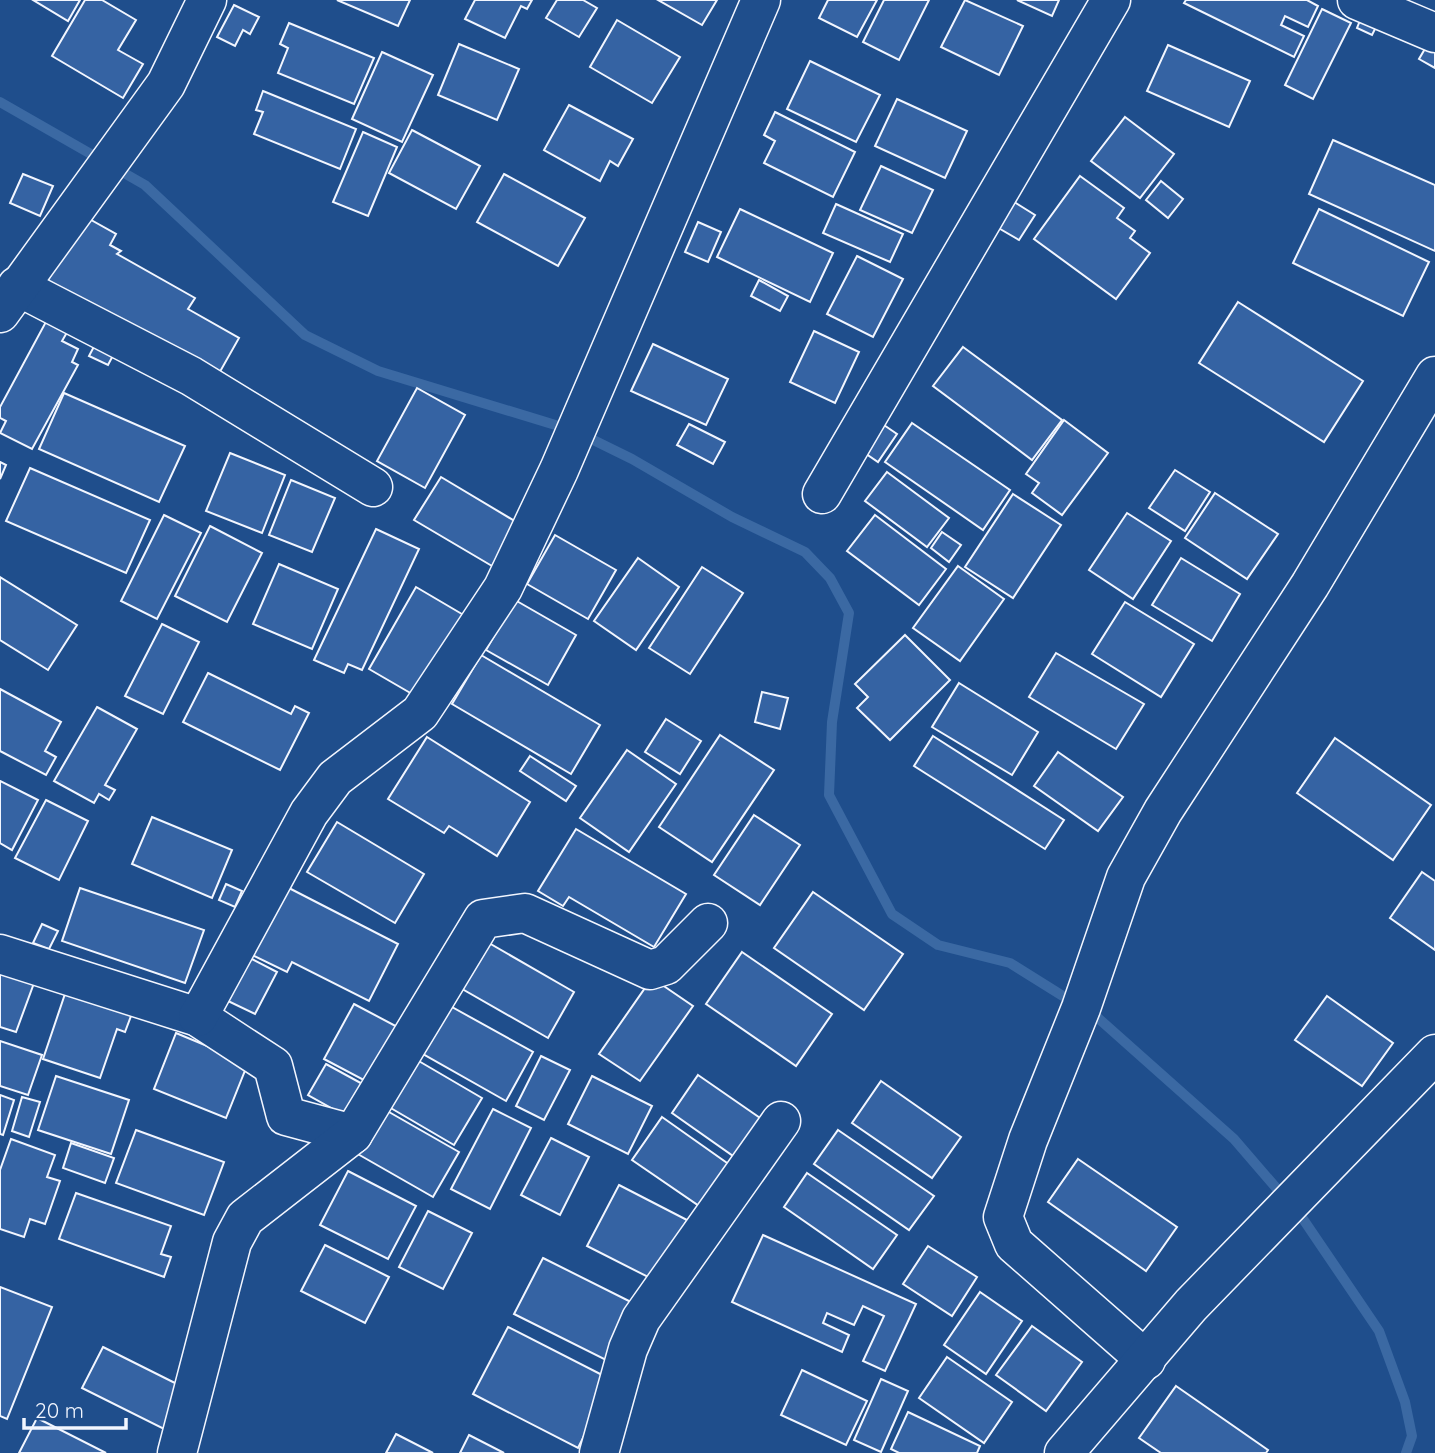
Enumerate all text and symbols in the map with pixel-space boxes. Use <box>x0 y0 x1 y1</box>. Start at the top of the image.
scale bar <box>24 1386 126 1430</box>
text: 20 m <box>35 1397 84 1423</box>

